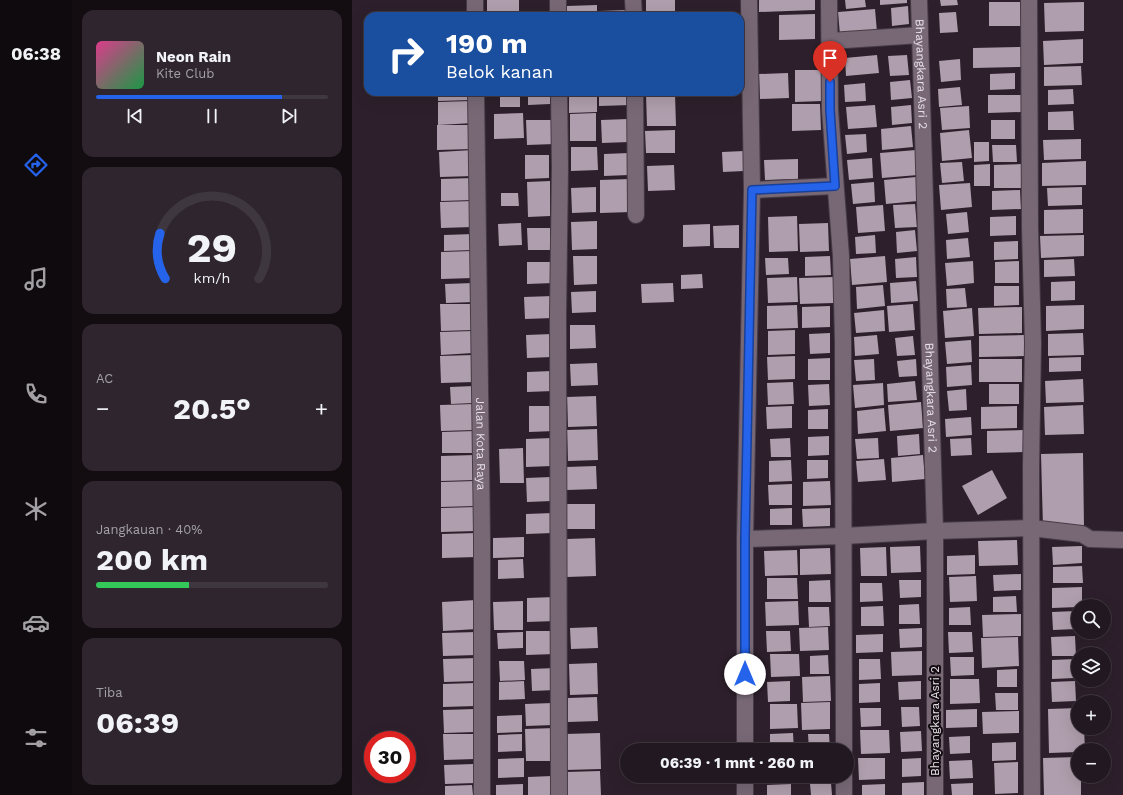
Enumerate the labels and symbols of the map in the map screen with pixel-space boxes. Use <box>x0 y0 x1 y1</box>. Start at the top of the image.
street label: Bhayangkara Asri 2 <box>913 19 930 129</box>
pin <box>813 41 847 82</box>
street label: Bhayangkara Asri 2 <box>922 343 940 453</box>
street label: Jalan Kota Raya <box>473 397 488 491</box>
position arrow <box>724 653 766 695</box>
street label: Bhayangkara Asri 2 <box>928 666 942 776</box>
speed limit sign: 30 <box>364 731 416 783</box>

